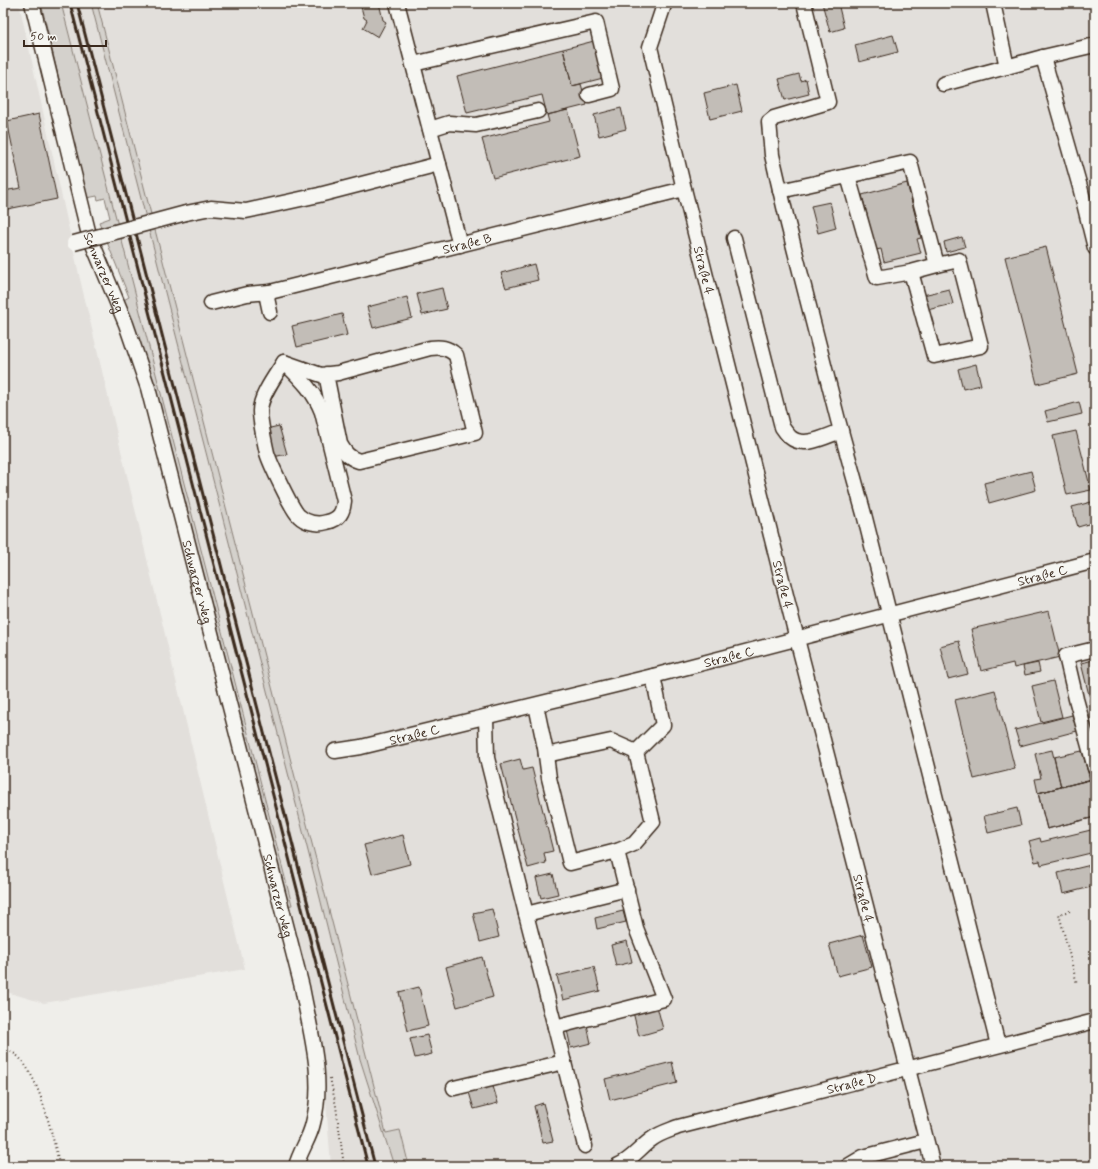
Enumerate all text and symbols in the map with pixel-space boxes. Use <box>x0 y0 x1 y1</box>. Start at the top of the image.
scale bar <box>24 22 106 48</box>
text: 50 m <box>30 29 57 45</box>
street label: Schwarzer Weg <box>79 230 127 316</box>
street label: Straße B <box>441 230 494 259</box>
street label: Straße 4 <box>689 244 717 297</box>
street label: Schwarzer Weg <box>177 539 215 626</box>
street label: Straße 4 <box>768 559 796 611</box>
street label: Straße C <box>1016 562 1069 591</box>
street label: Straße C <box>702 643 756 672</box>
street label: Straße C <box>388 721 441 750</box>
street label: Schwarzer Weg <box>258 852 296 940</box>
street label: Straße 4 <box>848 873 877 925</box>
street label: Straße D <box>825 1070 878 1099</box>

